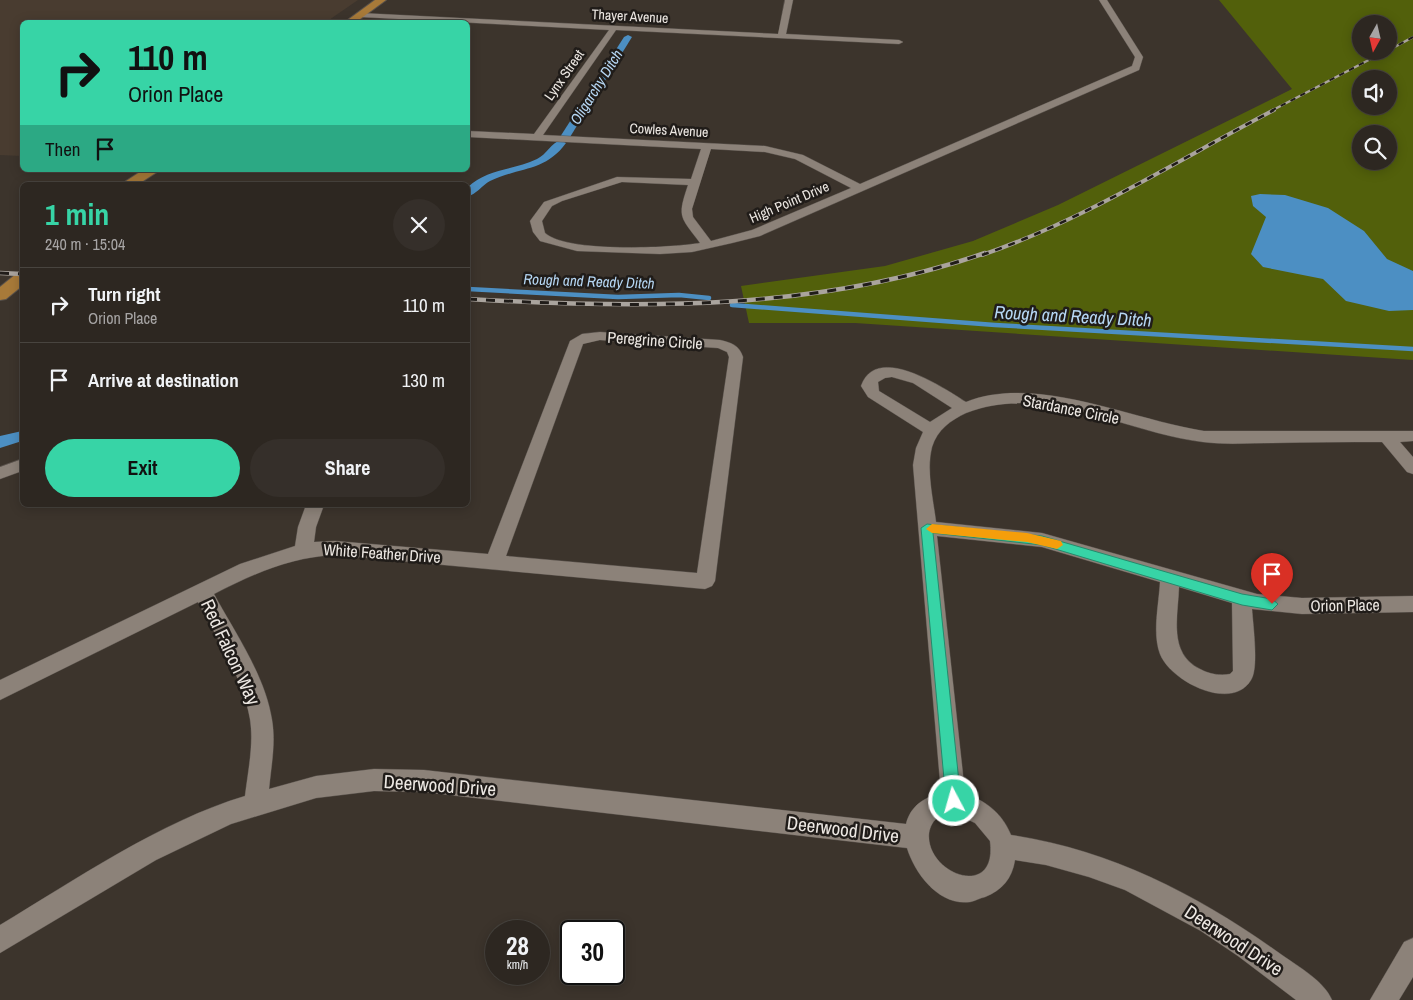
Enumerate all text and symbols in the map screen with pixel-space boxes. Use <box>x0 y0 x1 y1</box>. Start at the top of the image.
street label: Thayer Avenue <box>591 5 669 27</box>
north arrow <box>1352 15 1398 60</box>
map controls <box>1352 15 1397 170</box>
text: 110 m <box>128 34 208 81</box>
icon: right <box>45 40 110 105</box>
water label: Oligarchy Ditch <box>565 45 627 129</box>
street label: Lynx Street <box>540 46 588 104</box>
button: sound <box>1352 70 1397 115</box>
text: Orion Place <box>128 79 223 109</box>
street label: Cowles Avenue <box>629 119 709 141</box>
button: search <box>1352 125 1397 170</box>
icon: arrive <box>91 135 119 163</box>
text: Then <box>45 136 81 162</box>
street label: High Point Drive <box>746 177 832 227</box>
text: 1 min <box>45 194 109 234</box>
button: close <box>393 199 445 251</box>
text: 240 m · 15:04 <box>45 233 125 255</box>
water label: Rough and Ready Ditch <box>523 268 655 294</box>
text: Turn right <box>88 281 160 307</box>
icon: right <box>45 291 73 319</box>
text: 110 m <box>403 292 445 318</box>
water label: Rough and Ready Ditch <box>994 299 1152 333</box>
text: Orion Place <box>88 307 157 329</box>
street label: Peregrine Circle <box>607 326 703 354</box>
icon: arrive <box>45 366 73 394</box>
text: Arrive at destination <box>88 367 239 393</box>
text: 130 m <box>402 367 445 393</box>
street label: Stardance Circle <box>1021 389 1121 429</box>
button: Exit <box>45 439 240 497</box>
button: Share <box>250 439 445 497</box>
street label: White Feather Drive <box>323 538 441 568</box>
pin <box>1251 553 1293 604</box>
icon: arrive <box>1258 560 1286 588</box>
street label: Orion Place <box>1310 593 1380 617</box>
street label: Red Falcon Way <box>195 595 267 709</box>
street label: Deerwood Drive <box>383 768 497 802</box>
position arrow <box>927 774 979 826</box>
street label: Deerwood Drive <box>786 809 900 849</box>
street label: Deerwood Drive <box>1180 898 1288 982</box>
speed limit sign: 30 <box>560 920 625 985</box>
text: 28 <box>506 929 529 963</box>
text: km/h <box>507 957 528 973</box>

